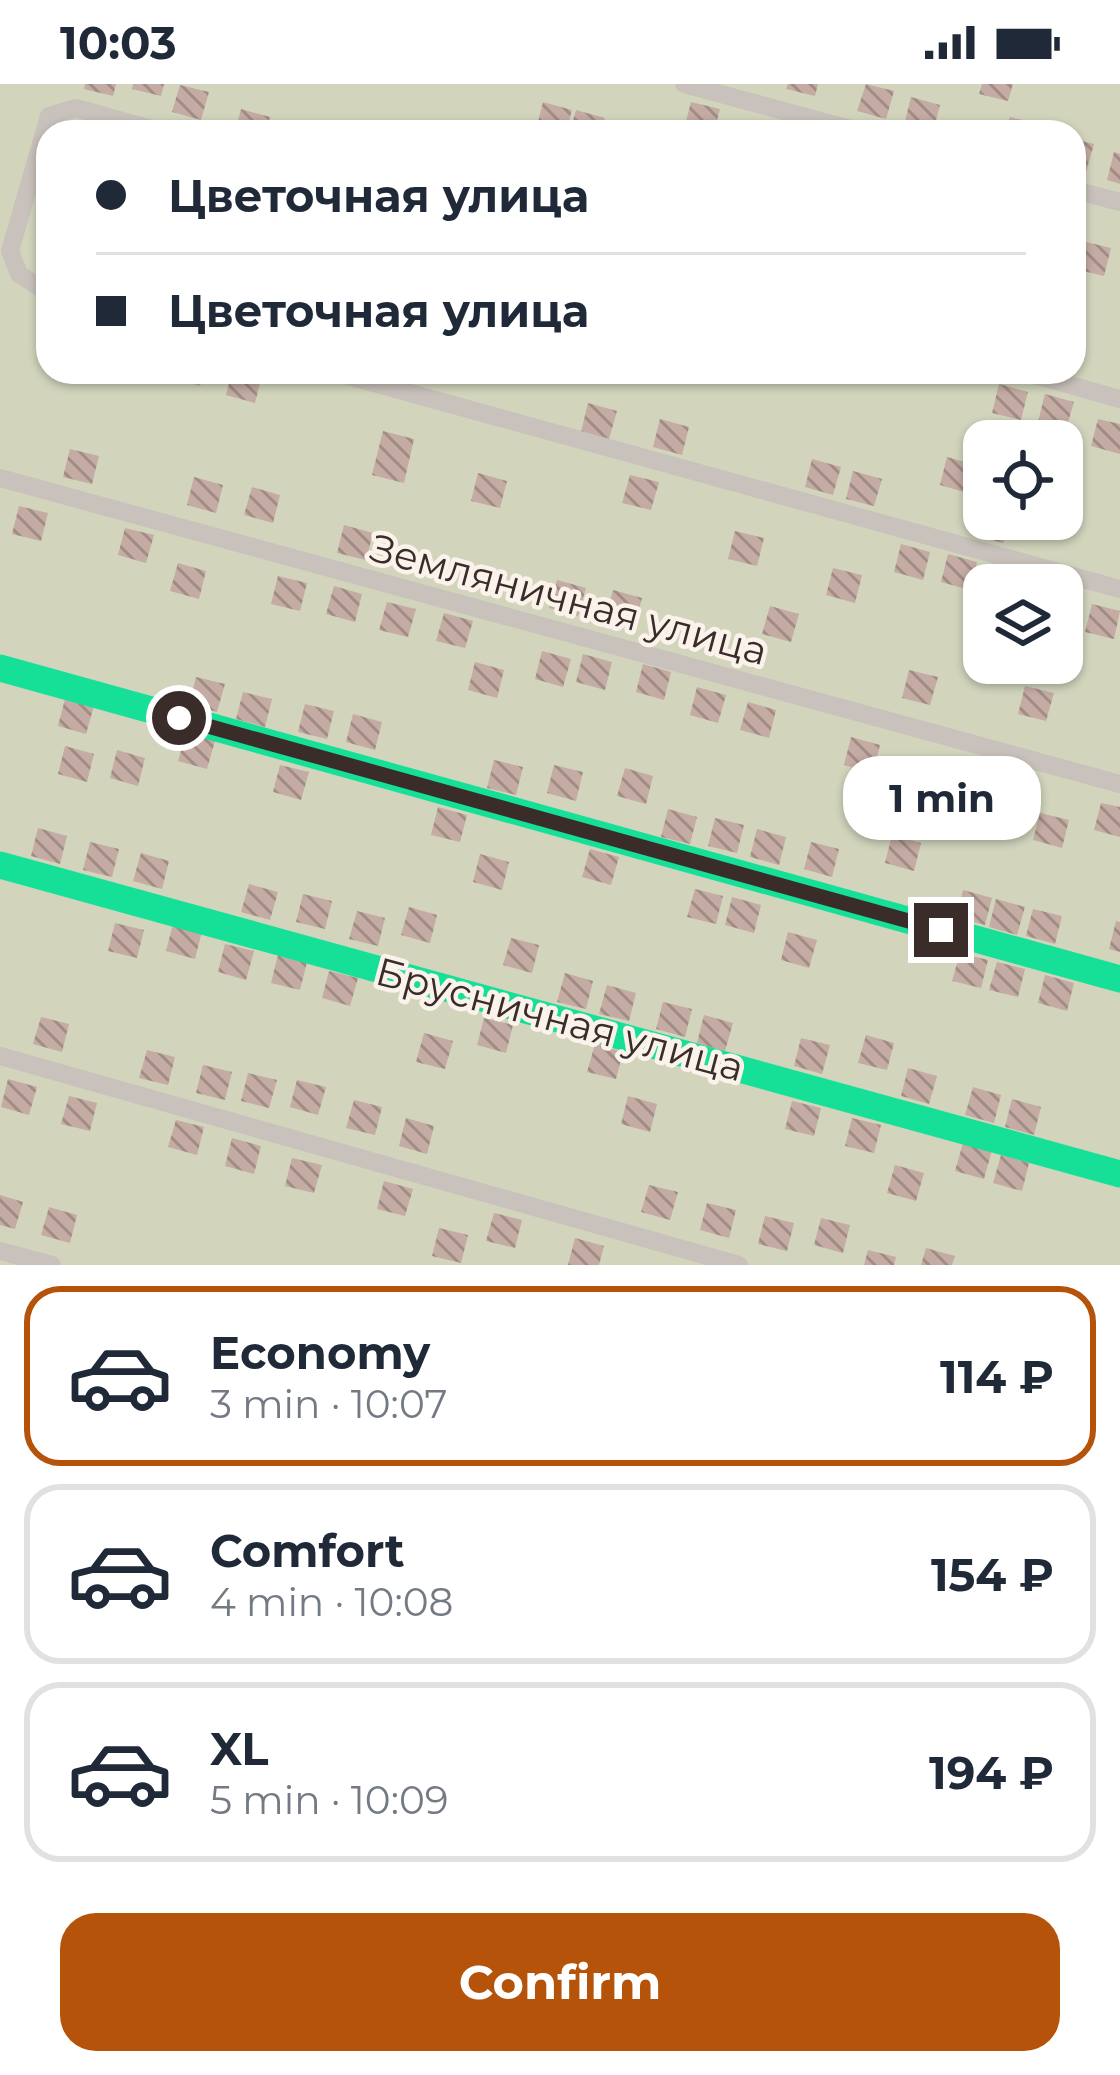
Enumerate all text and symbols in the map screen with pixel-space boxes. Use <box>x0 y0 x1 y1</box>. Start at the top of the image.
text: 10:03 <box>60 15 177 70</box>
text: Цветочная улица <box>168 168 589 223</box>
text: Цветочная улица <box>168 283 589 338</box>
map controls <box>963 420 1083 684</box>
button: locate <box>963 420 1083 540</box>
street label: Земляничная улица <box>365 523 773 675</box>
button: layers <box>963 564 1083 684</box>
route start <box>152 691 206 745</box>
callout: 1 min <box>842 756 1040 840</box>
text: 1 min <box>889 774 995 822</box>
route end <box>914 903 968 957</box>
street label: Брусничная улица <box>371 947 749 1091</box>
icon: car <box>66 1322 174 1430</box>
text: Economy <box>210 1325 430 1380</box>
text: 114 ₽ <box>940 1349 1054 1404</box>
text: 3 min · 10:07 <box>210 1380 447 1428</box>
icon: car <box>66 1520 174 1628</box>
text: Comfort <box>210 1523 405 1578</box>
text: 154 ₽ <box>931 1547 1054 1602</box>
text: 4 min · 10:08 <box>210 1578 453 1626</box>
icon: car <box>66 1718 174 1826</box>
text: XL <box>210 1721 268 1776</box>
text: 194 ₽ <box>929 1745 1054 1800</box>
text: 5 min · 10:09 <box>210 1776 449 1824</box>
button: Confirm <box>60 1913 1060 2051</box>

